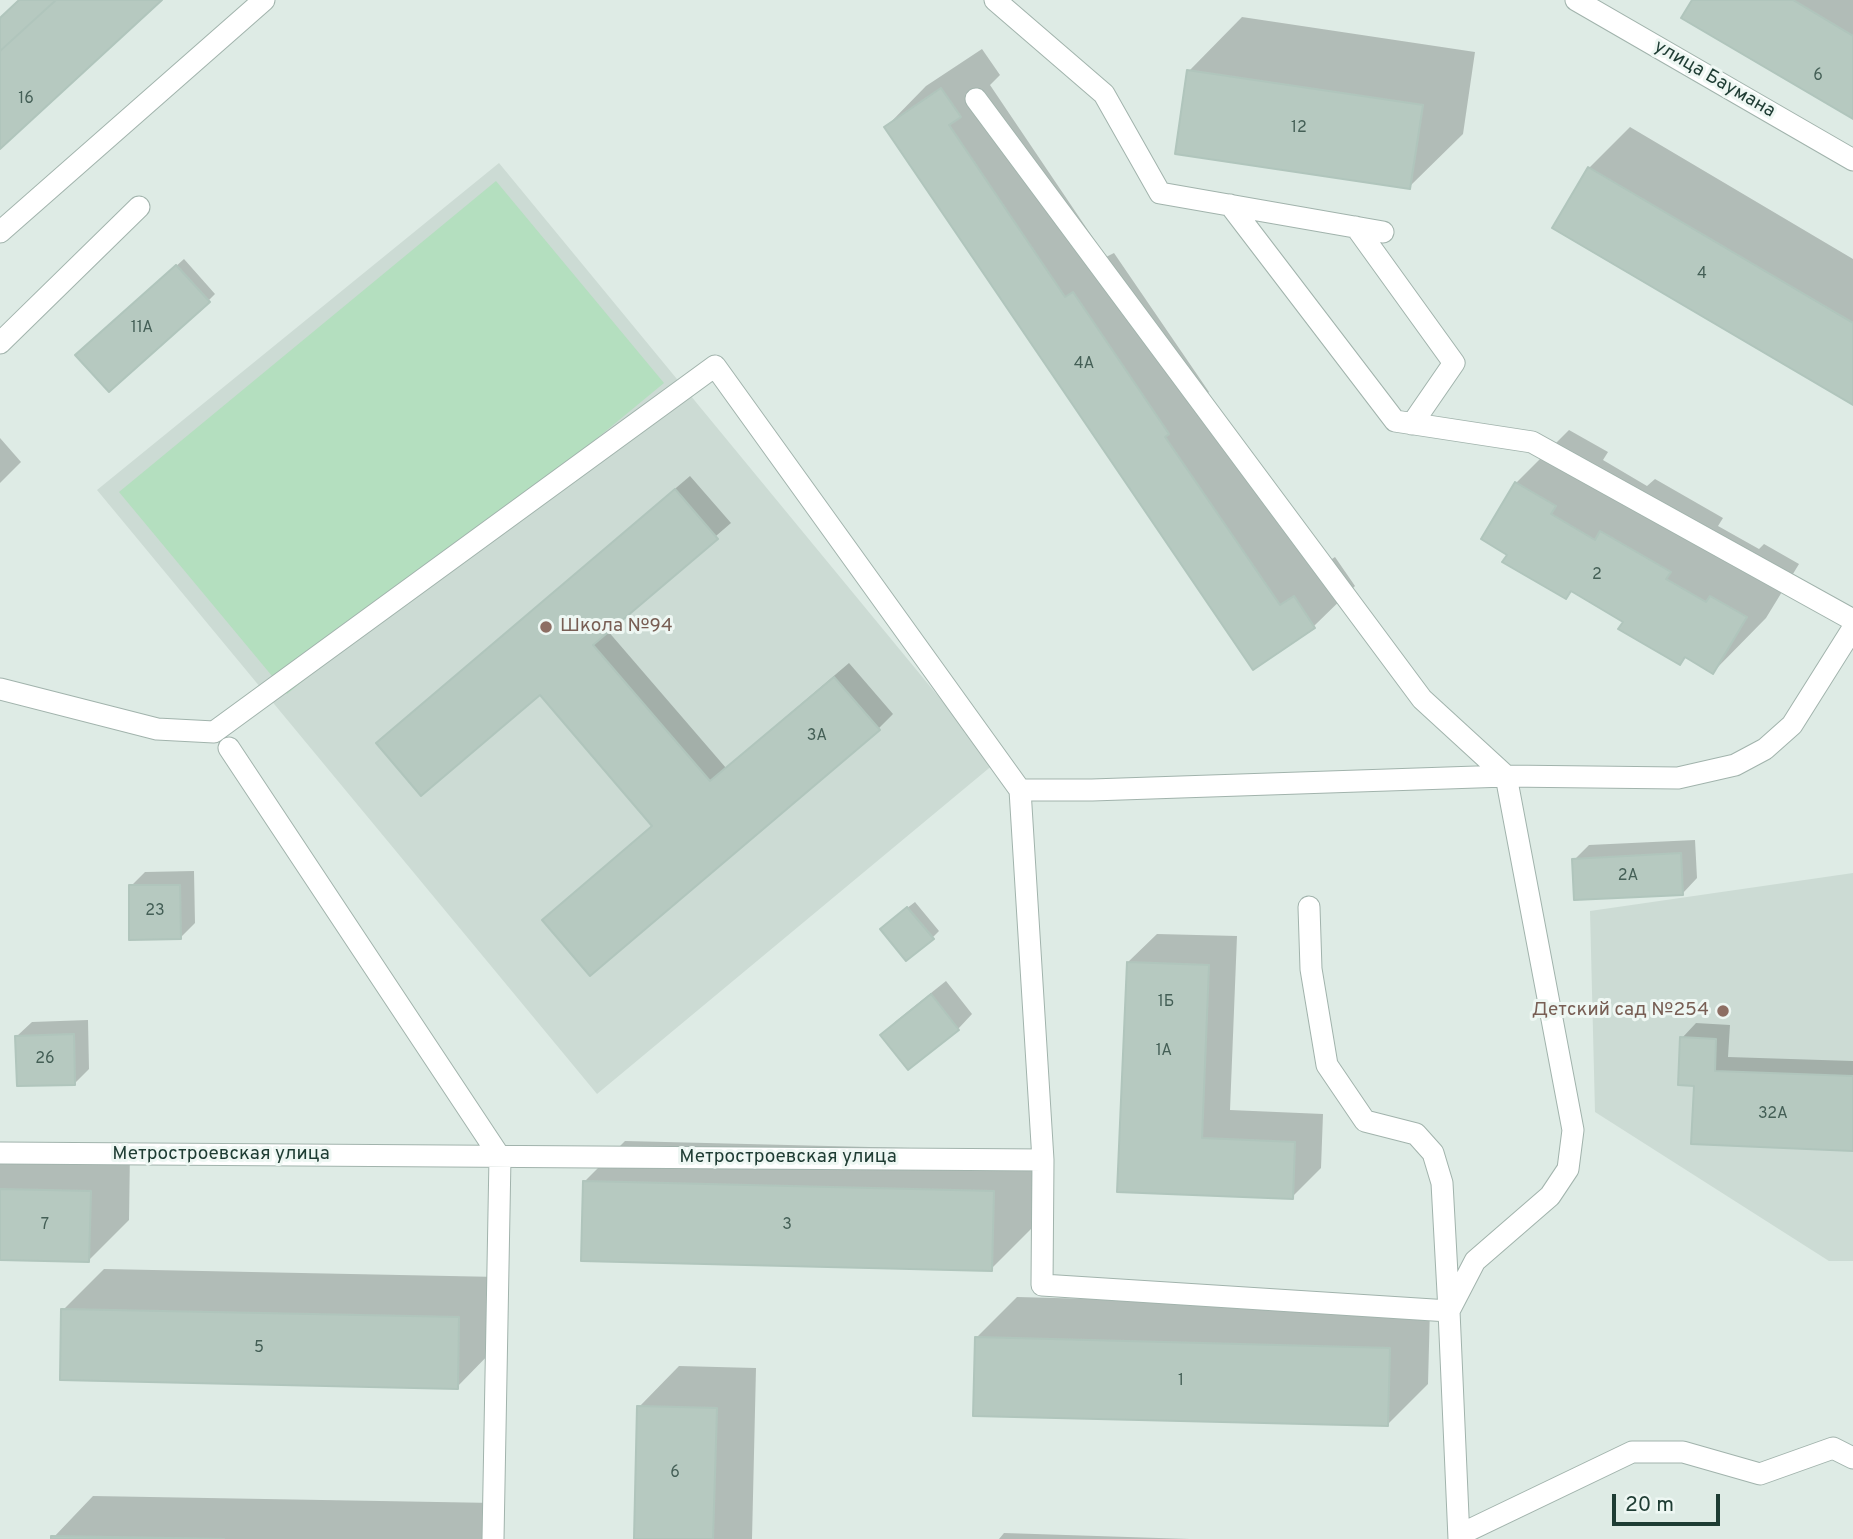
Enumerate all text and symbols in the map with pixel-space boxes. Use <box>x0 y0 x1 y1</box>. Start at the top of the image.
street label: улица Баумана <box>1649 36 1779 124</box>
house number: 6 <box>1813 67 1823 87</box>
house number: 16 <box>18 90 34 110</box>
house number: 12 <box>1291 119 1307 139</box>
house number: 4 <box>1697 265 1707 285</box>
house number: 11А <box>131 319 153 339</box>
house number: 4А <box>1074 355 1094 375</box>
house number: 2 <box>1592 566 1602 586</box>
place label: Школа №94 <box>560 616 673 638</box>
marker: Школа №94 <box>538 619 554 635</box>
house number: 3А <box>807 727 827 747</box>
house number: 2А <box>1618 867 1638 887</box>
house number: 23 <box>145 902 165 922</box>
house number: 1Б <box>1158 993 1174 1013</box>
place label: Детский сад №254 <box>1532 1000 1709 1022</box>
marker: Детский сад №254 <box>1715 1003 1731 1019</box>
house number: 1А <box>1156 1042 1172 1062</box>
house number: 26 <box>35 1050 55 1070</box>
house number: 32А <box>1758 1105 1788 1125</box>
street label: Метростроевская улица <box>112 1144 330 1166</box>
street label: Метростроевская улица <box>679 1147 897 1169</box>
house number: 7 <box>41 1216 49 1236</box>
house number: 3 <box>782 1216 792 1236</box>
house number: 5 <box>254 1339 264 1359</box>
house number: 1 <box>1178 1372 1184 1392</box>
house number: 6 <box>670 1464 680 1484</box>
scale bar <box>1615 1480 1724 1524</box>
text: 20 m <box>1625 1492 1674 1519</box>

